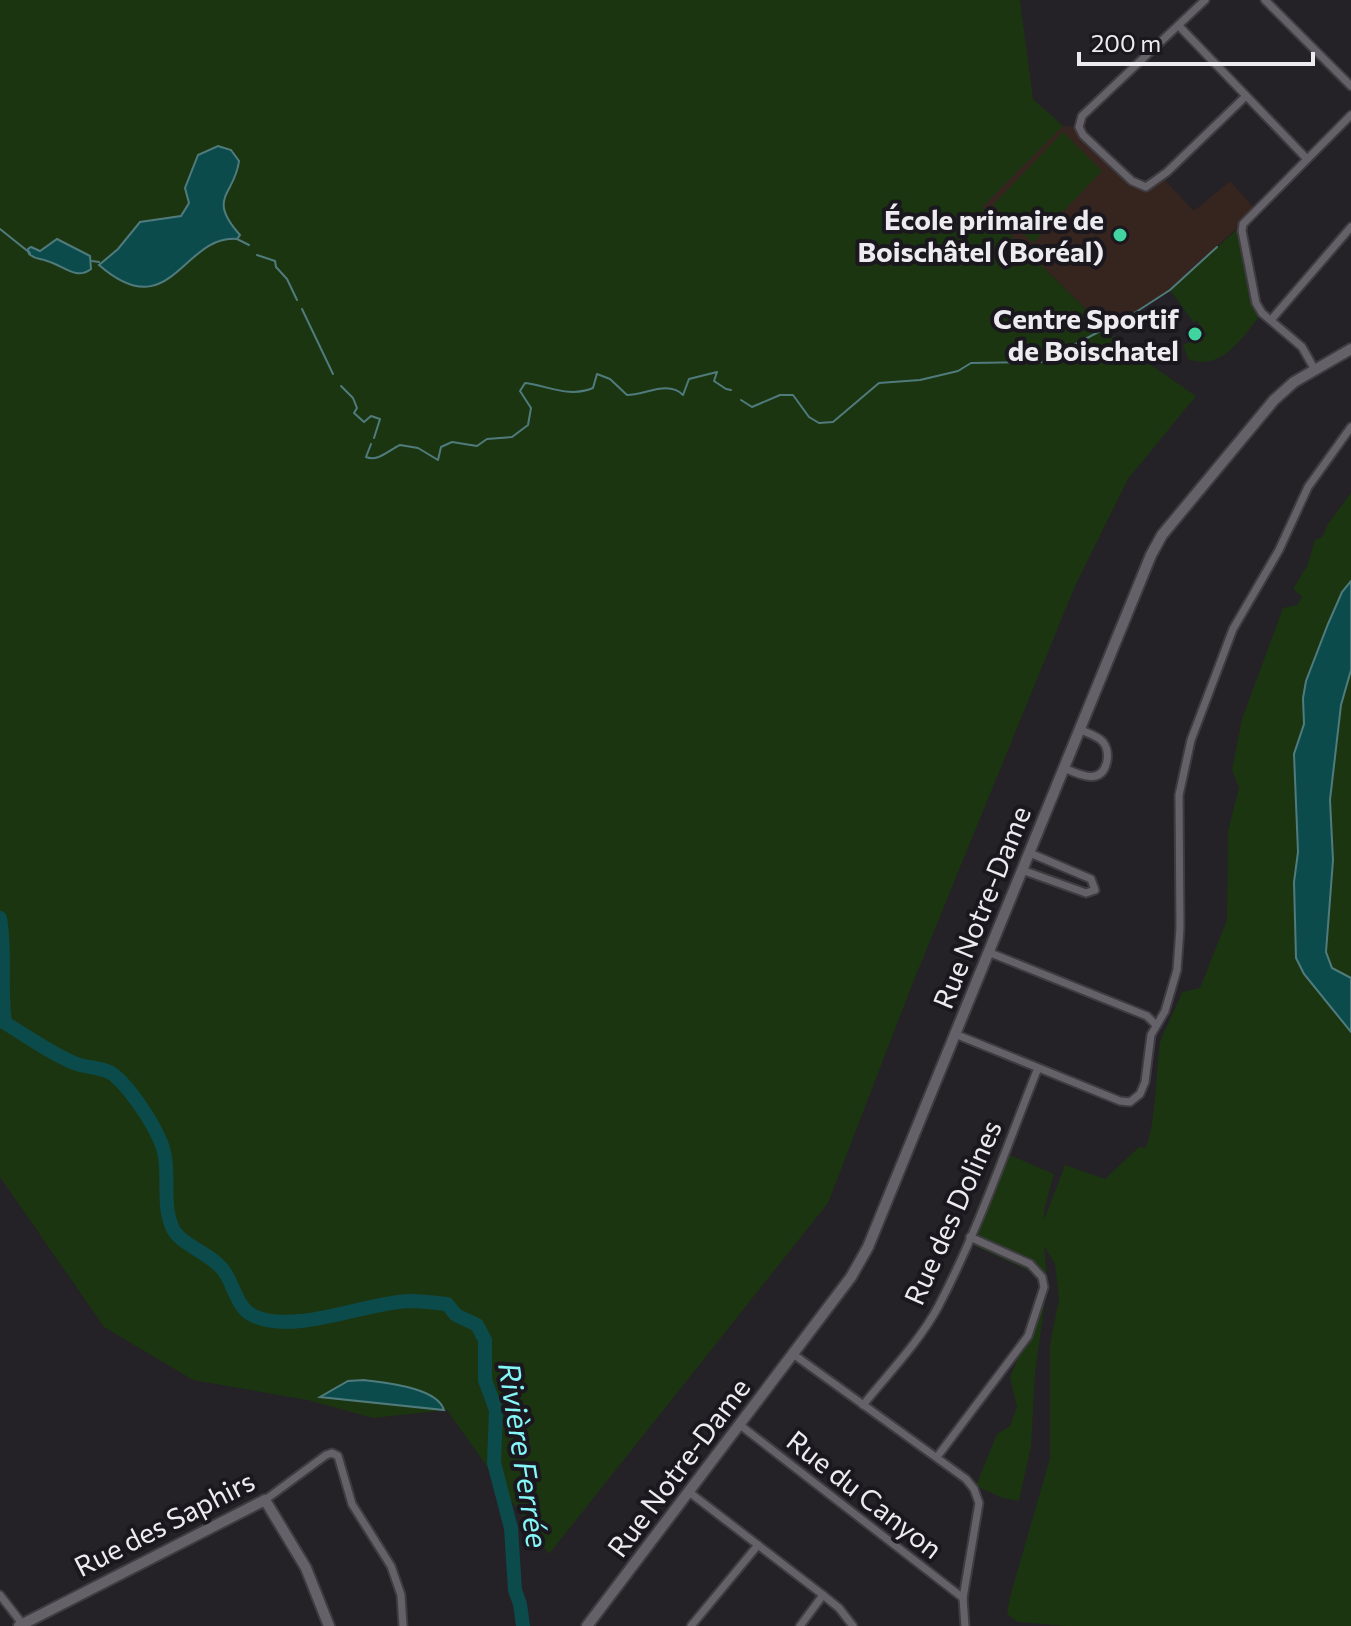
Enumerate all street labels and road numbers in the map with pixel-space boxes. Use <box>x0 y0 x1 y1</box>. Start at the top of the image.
street label: Rue Notre-Dame <box>925 801 1037 1013</box>
street label: Rue des Dolines <box>896 1114 1008 1310</box>
street label: Rue Notre-Dame <box>600 1371 756 1563</box>
street label: Rue du Canyon <box>781 1423 949 1565</box>
street label: Rue des Saphirs <box>68 1463 260 1583</box>

